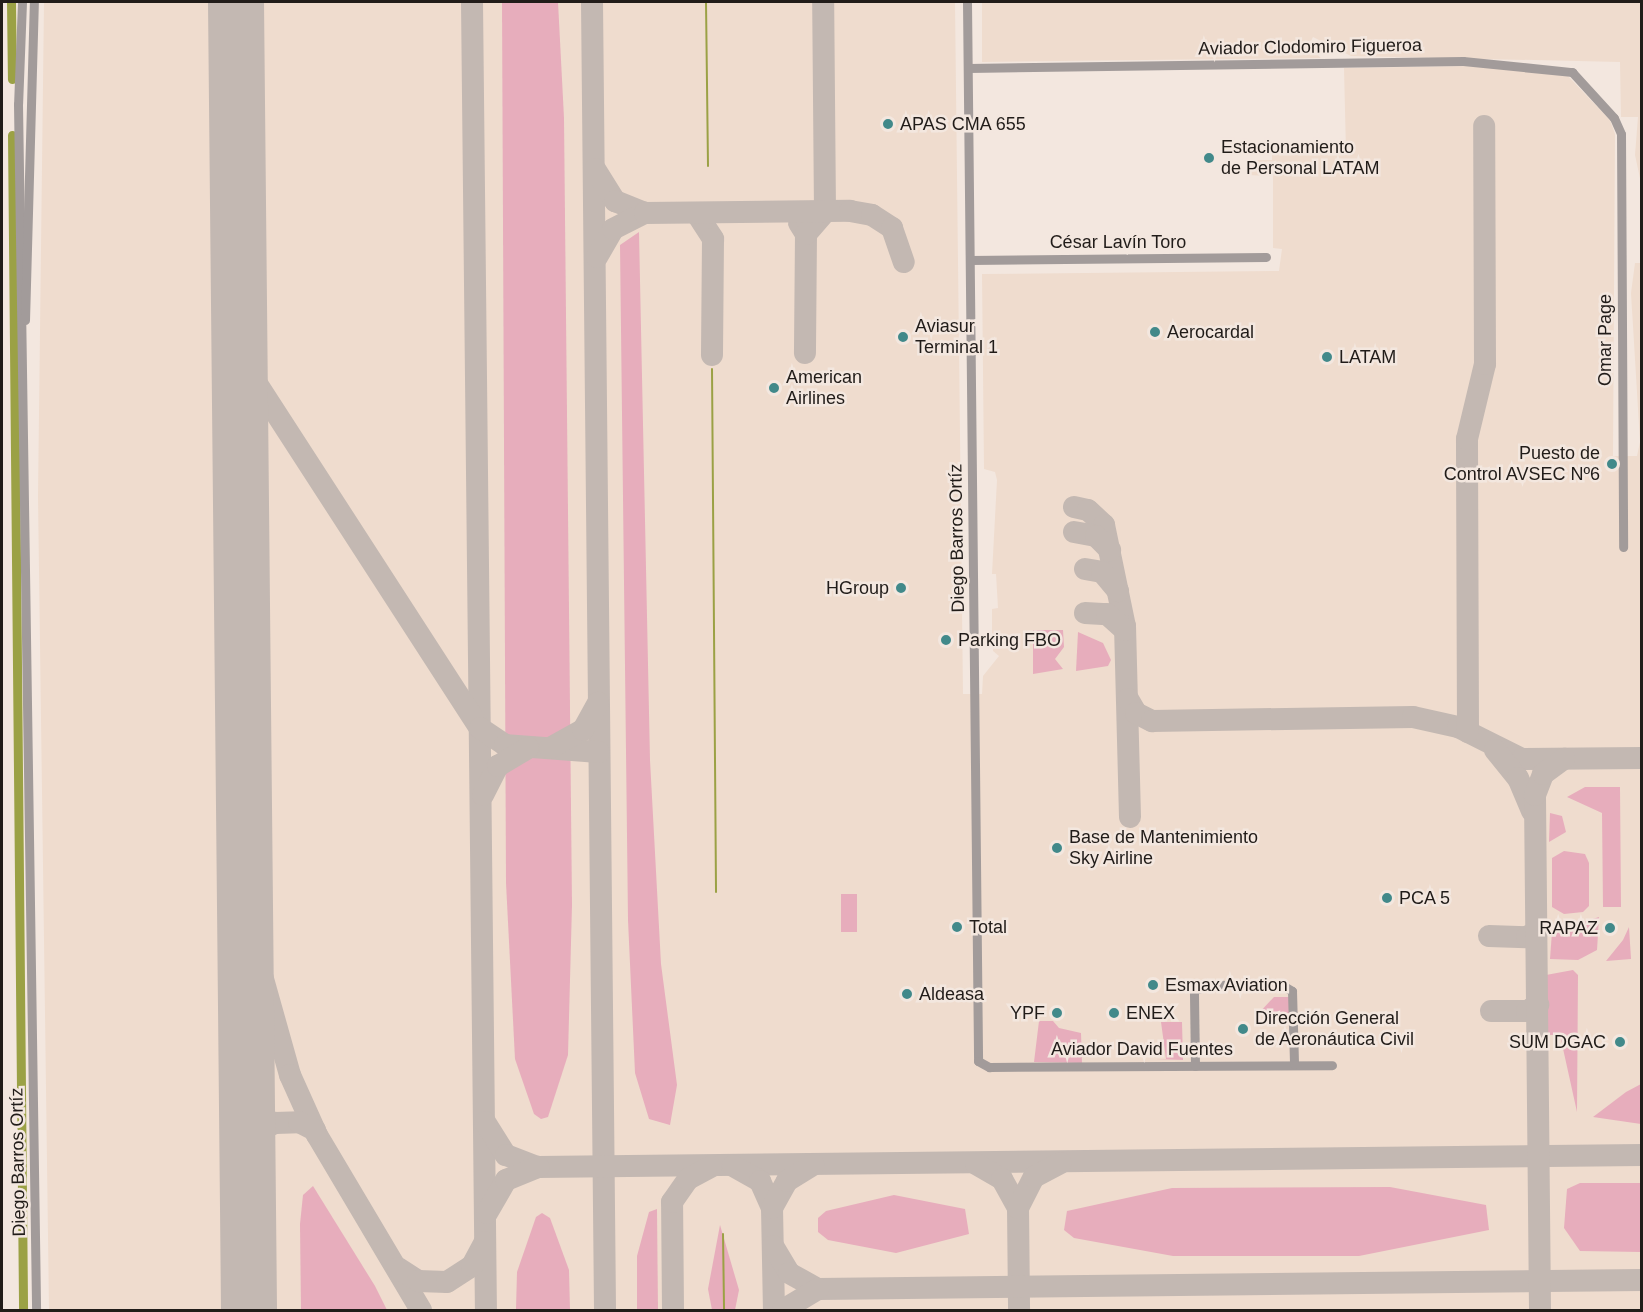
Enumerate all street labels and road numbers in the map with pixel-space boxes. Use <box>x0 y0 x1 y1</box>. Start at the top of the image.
street label: Aviador Clodomiro Figueroa <box>1198 34 1422 60</box>
street label: César Lavín Toro <box>1049 231 1187 253</box>
street label: Omar Page <box>1594 294 1616 386</box>
street label: Diego Barros Ortíz <box>945 463 969 613</box>
street label: Aviador David Fuentes <box>1051 1038 1233 1060</box>
street label: Diego Barros Ortíz <box>6 1087 30 1237</box>

